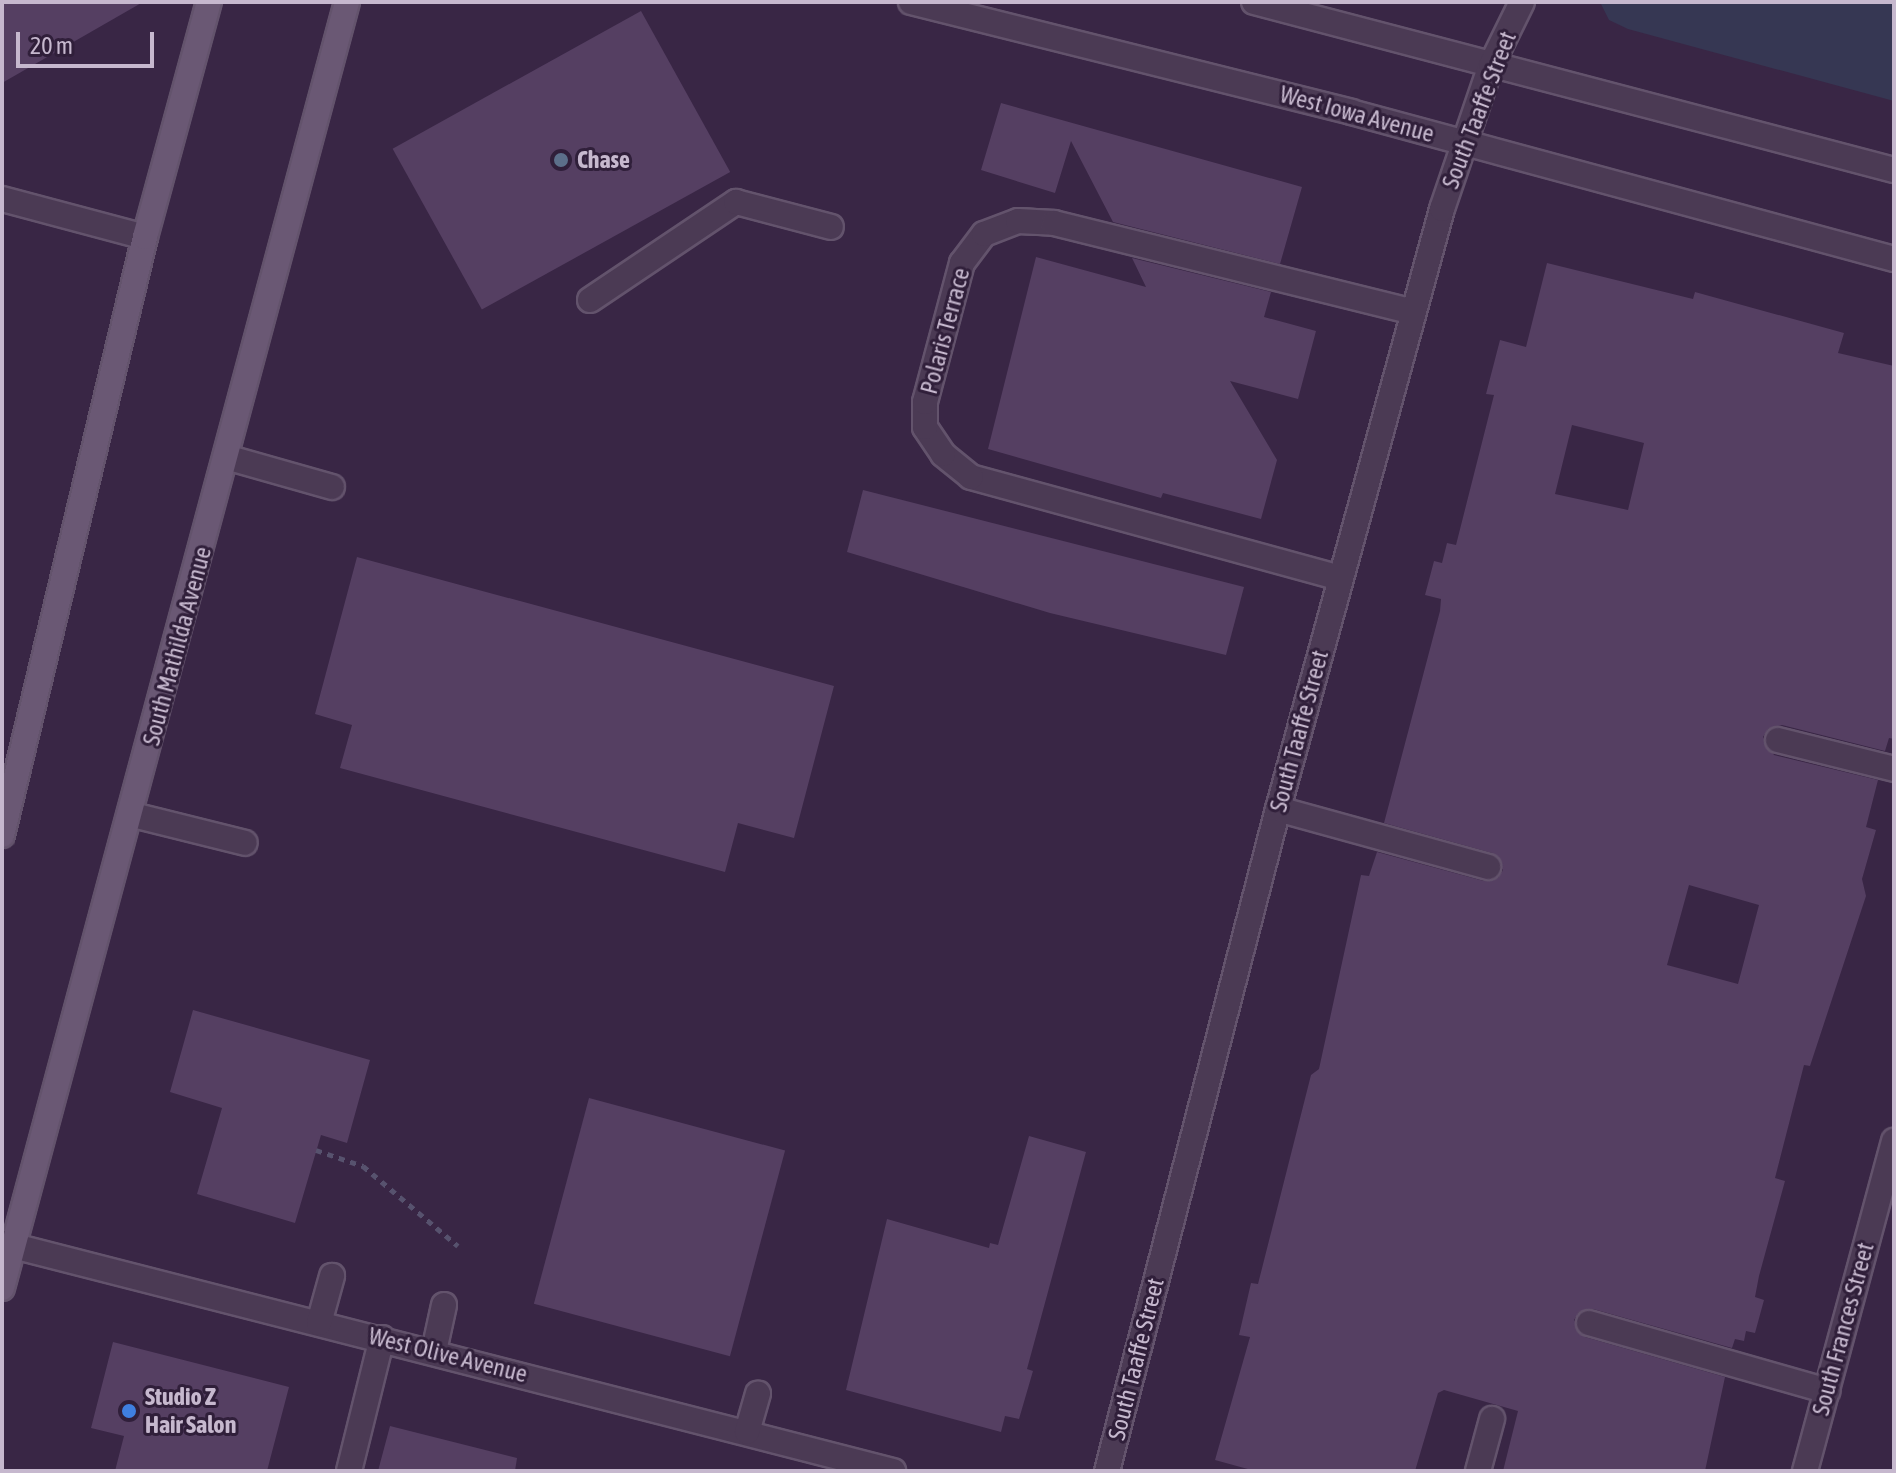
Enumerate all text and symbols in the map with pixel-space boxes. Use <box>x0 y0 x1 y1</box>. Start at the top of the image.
scale bar <box>20 16 158 66</box>
street label: South Taaffe Street <box>1436 27 1522 193</box>
text: 20 m <box>30 32 73 59</box>
street label: West Iowa Avenue <box>1277 80 1437 148</box>
place label: Chase <box>577 146 630 174</box>
marker: Chase <box>552 151 570 169</box>
street label: Polaris Terrace <box>914 265 976 397</box>
street label: South Mathilda Avenue <box>137 544 217 748</box>
street label: South Taaffe Street <box>1264 647 1334 815</box>
street label: South Frances Street <box>1806 1240 1880 1418</box>
street label: South Taaffe Street <box>1102 1275 1170 1443</box>
street label: West Olive Avenue <box>366 1321 530 1389</box>
place label: Studio Z Hair Salon <box>145 1383 236 1439</box>
marker: Studio Z Hair Salon <box>120 1402 138 1420</box>

